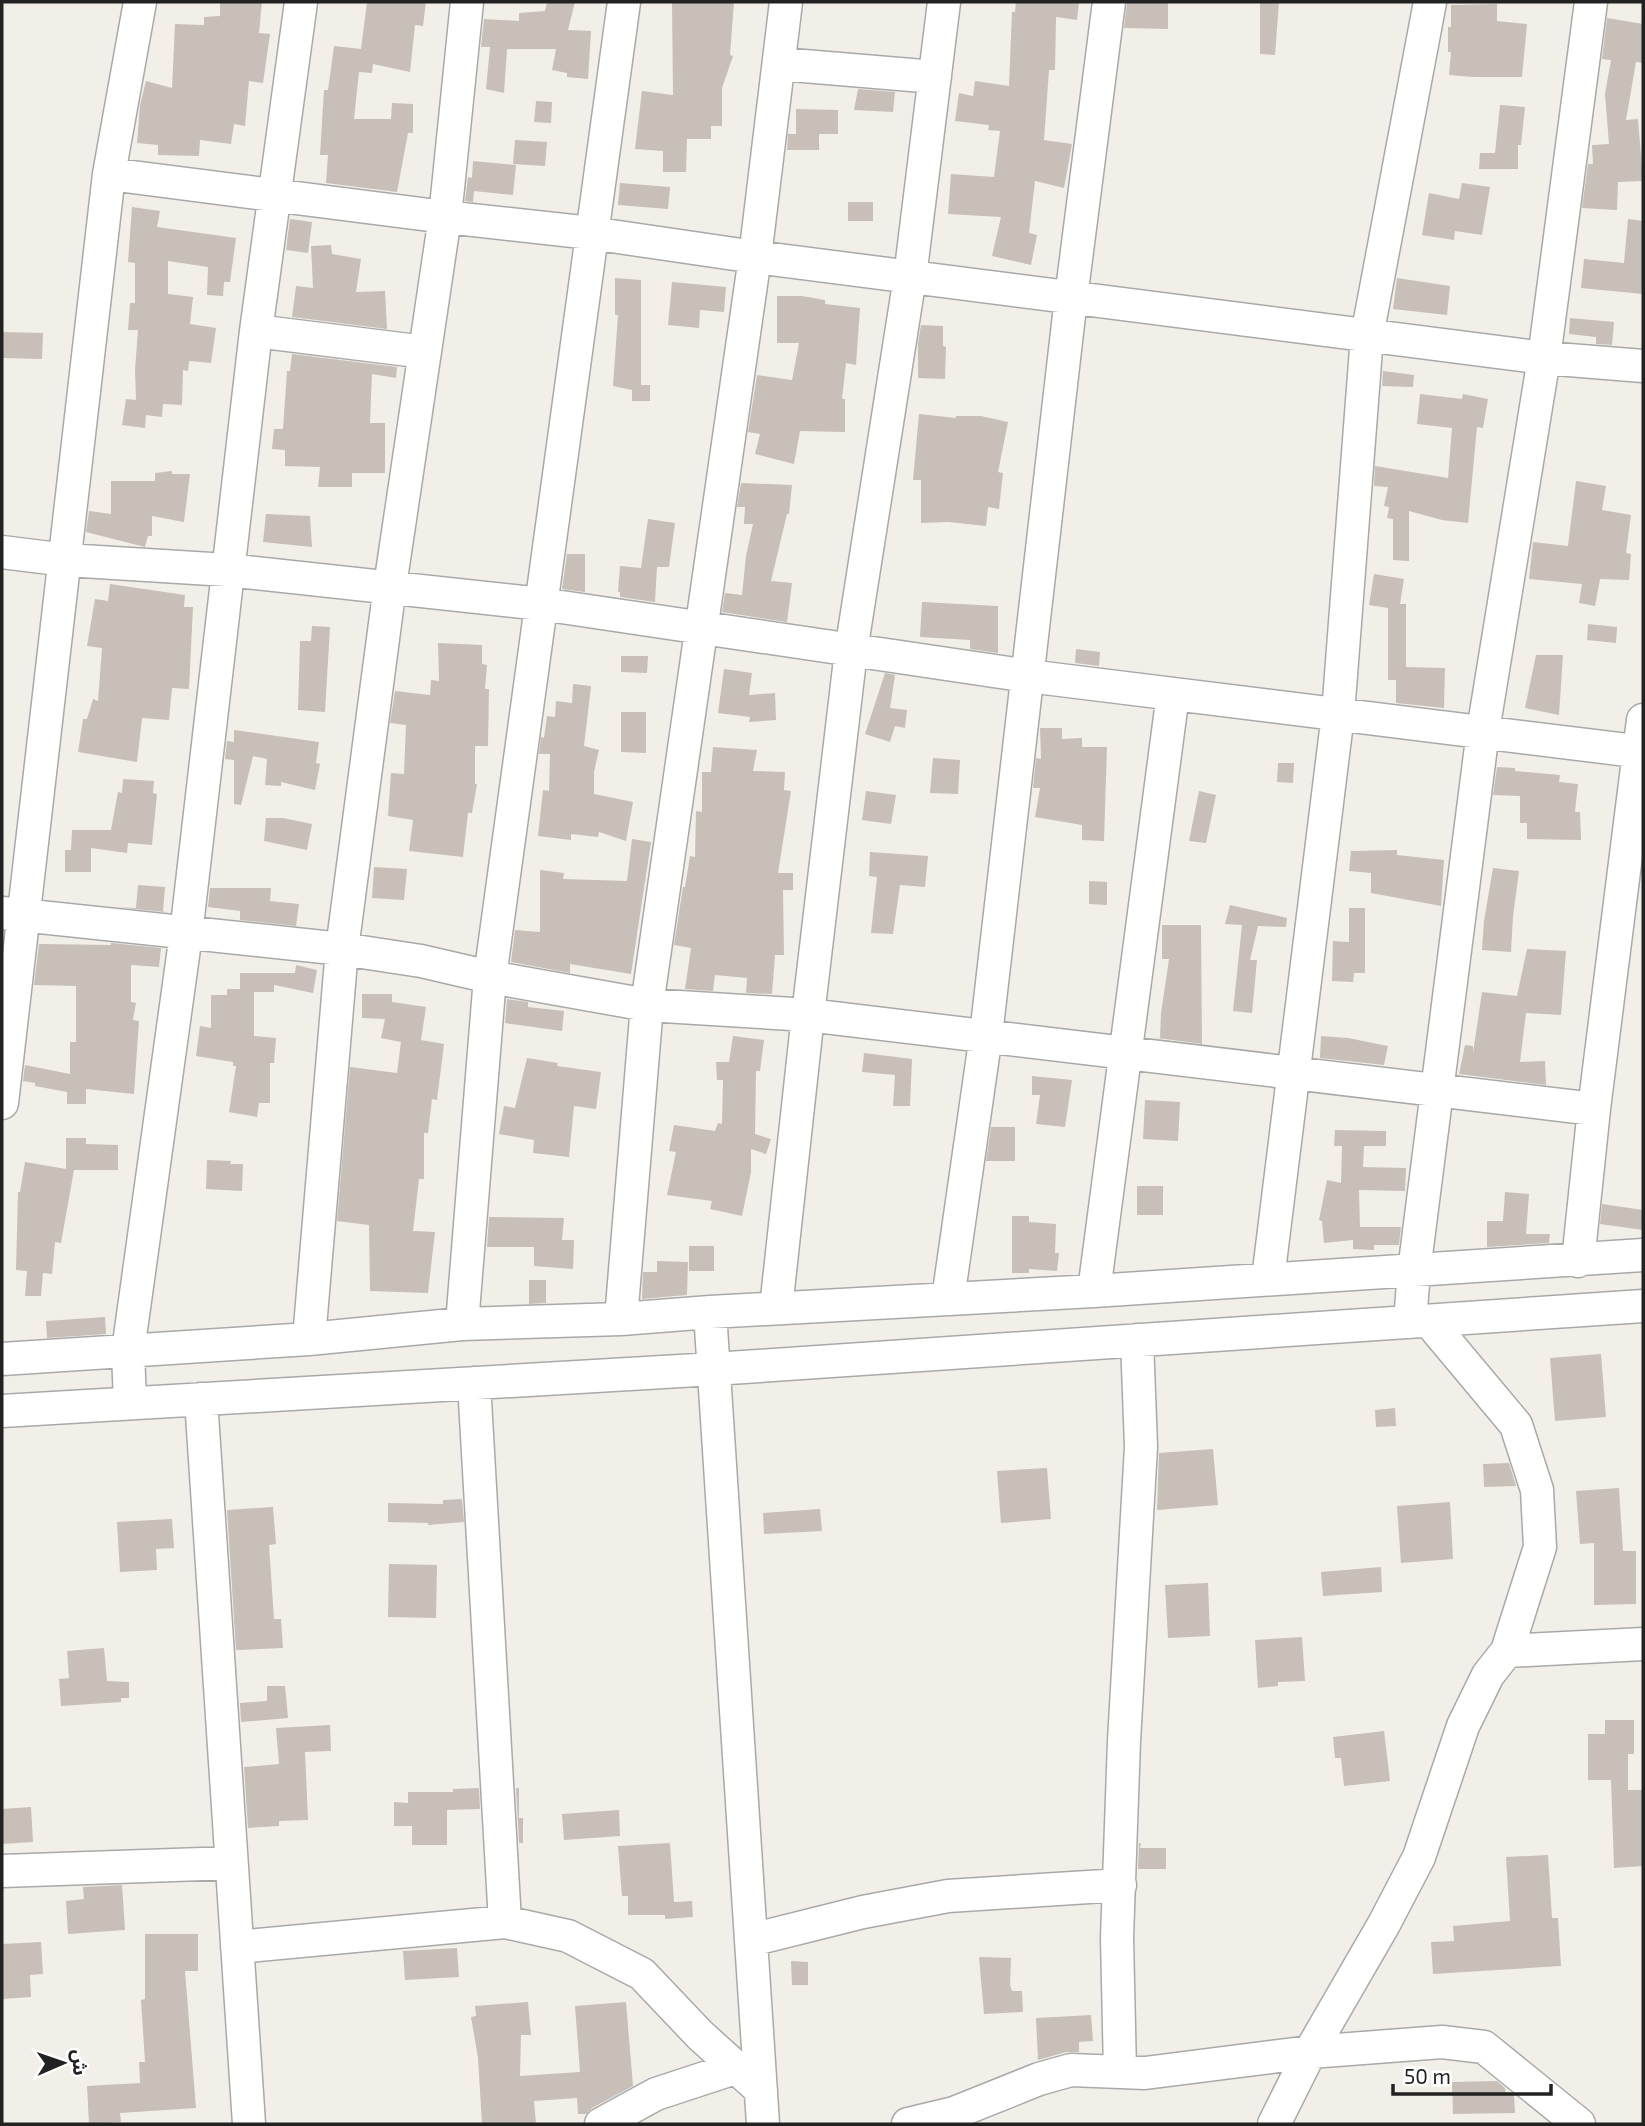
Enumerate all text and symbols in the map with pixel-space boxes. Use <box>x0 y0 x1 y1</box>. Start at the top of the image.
north arrow <box>28 2028 98 2098</box>
text: ش <box>69 2049 92 2076</box>
scale bar <box>1393 2052 1550 2096</box>
text: 50 m <box>1404 2063 1451 2088</box>

